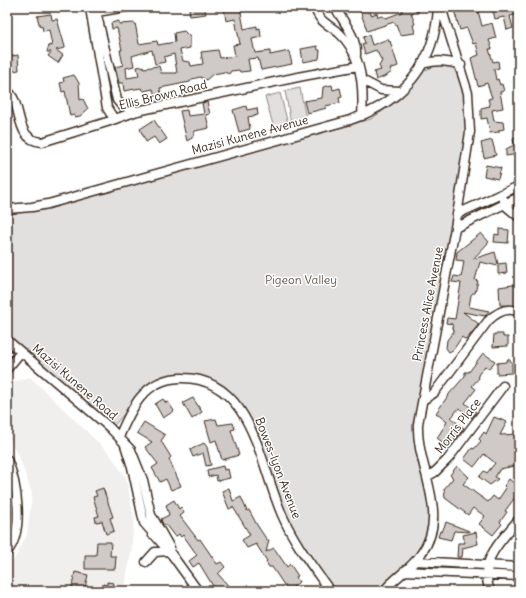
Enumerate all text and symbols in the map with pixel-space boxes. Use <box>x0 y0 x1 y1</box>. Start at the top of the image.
street label: Ellis Brown Road <box>117 76 208 113</box>
street label: Mazisi Kunene Avenue <box>190 112 310 157</box>
street label: Princess Alice Avenue <box>409 245 446 362</box>
park label: Pigeon Valley <box>265 272 337 287</box>
street label: Mazisi Kunene Road <box>30 341 121 423</box>
street label: Morris Place <box>431 395 484 456</box>
street label: Bowes-lyon Avenue <box>252 415 305 521</box>

